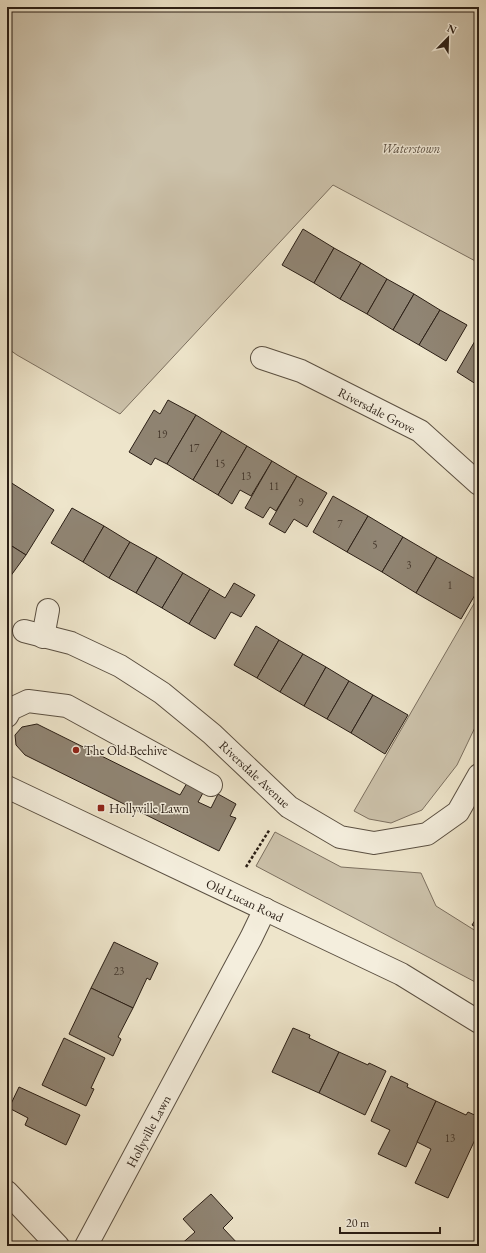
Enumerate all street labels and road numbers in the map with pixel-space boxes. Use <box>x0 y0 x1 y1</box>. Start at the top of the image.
street label: Riversdale Grove <box>335 384 418 437</box>
street label: Riversdale Avenue <box>215 737 294 812</box>
street label: Old Lucan Road <box>203 875 287 926</box>
street label: Hollyville Lawn <box>122 1092 175 1170</box>

